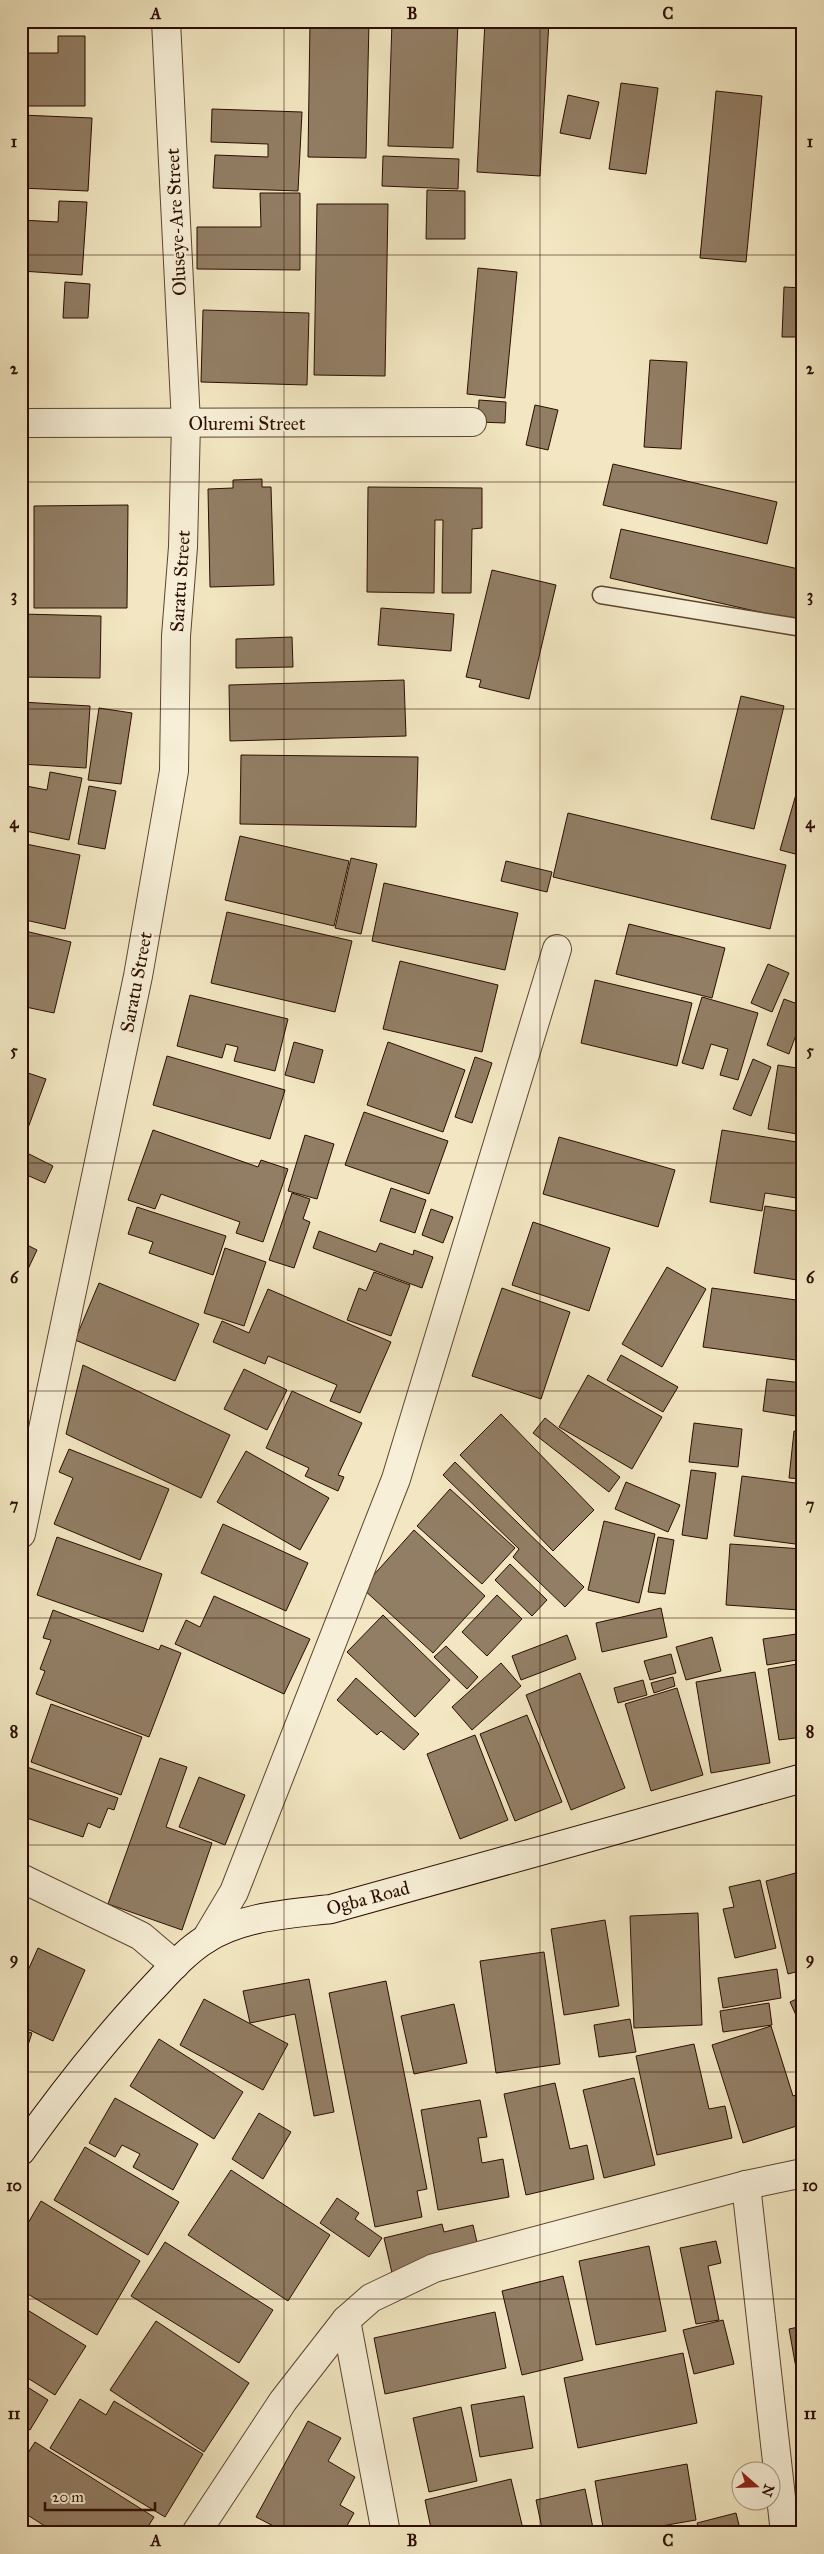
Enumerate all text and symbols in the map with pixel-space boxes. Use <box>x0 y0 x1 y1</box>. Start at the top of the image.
text: A <box>150 4 162 23</box>
text: B <box>407 4 417 23</box>
text: C <box>663 4 674 23</box>
text: 1 <box>11 132 18 151</box>
text: 1 <box>807 132 814 151</box>
street label: Oluseye-Are Street <box>161 147 191 296</box>
text: 2 <box>10 359 19 378</box>
text: 2 <box>806 359 815 378</box>
street label: Oluremi Street <box>188 412 306 435</box>
street label: Saratu Street <box>165 529 195 633</box>
text: 3 <box>11 586 17 606</box>
text: 3 <box>807 586 813 606</box>
text: 4 <box>10 813 20 833</box>
text: 4 <box>806 813 816 833</box>
street label: Saratu Street <box>115 929 157 1034</box>
text: 5 <box>10 1041 18 1060</box>
text: 5 <box>806 1041 814 1060</box>
text: 6 <box>10 1268 19 1287</box>
text: 6 <box>806 1268 815 1287</box>
text: 7 <box>10 1495 19 1514</box>
text: 7 <box>806 1495 815 1514</box>
text: 8 <box>10 1722 18 1741</box>
text: 8 <box>806 1722 814 1741</box>
street label: Ogba Road <box>324 1876 413 1921</box>
text: 9 <box>10 1949 18 1969</box>
text: 9 <box>806 1949 814 1969</box>
text: 10 <box>6 2176 22 2195</box>
text: 10 <box>802 2176 818 2195</box>
text: 11 <box>8 2404 21 2423</box>
text: 11 <box>804 2404 817 2423</box>
north arrow <box>732 2462 782 2512</box>
scale bar <box>45 2479 155 2511</box>
text: N <box>758 2482 778 2499</box>
text: 20 m <box>52 2488 84 2506</box>
text: A <box>150 2531 162 2550</box>
text: B <box>407 2531 417 2550</box>
text: C <box>663 2531 674 2550</box>

